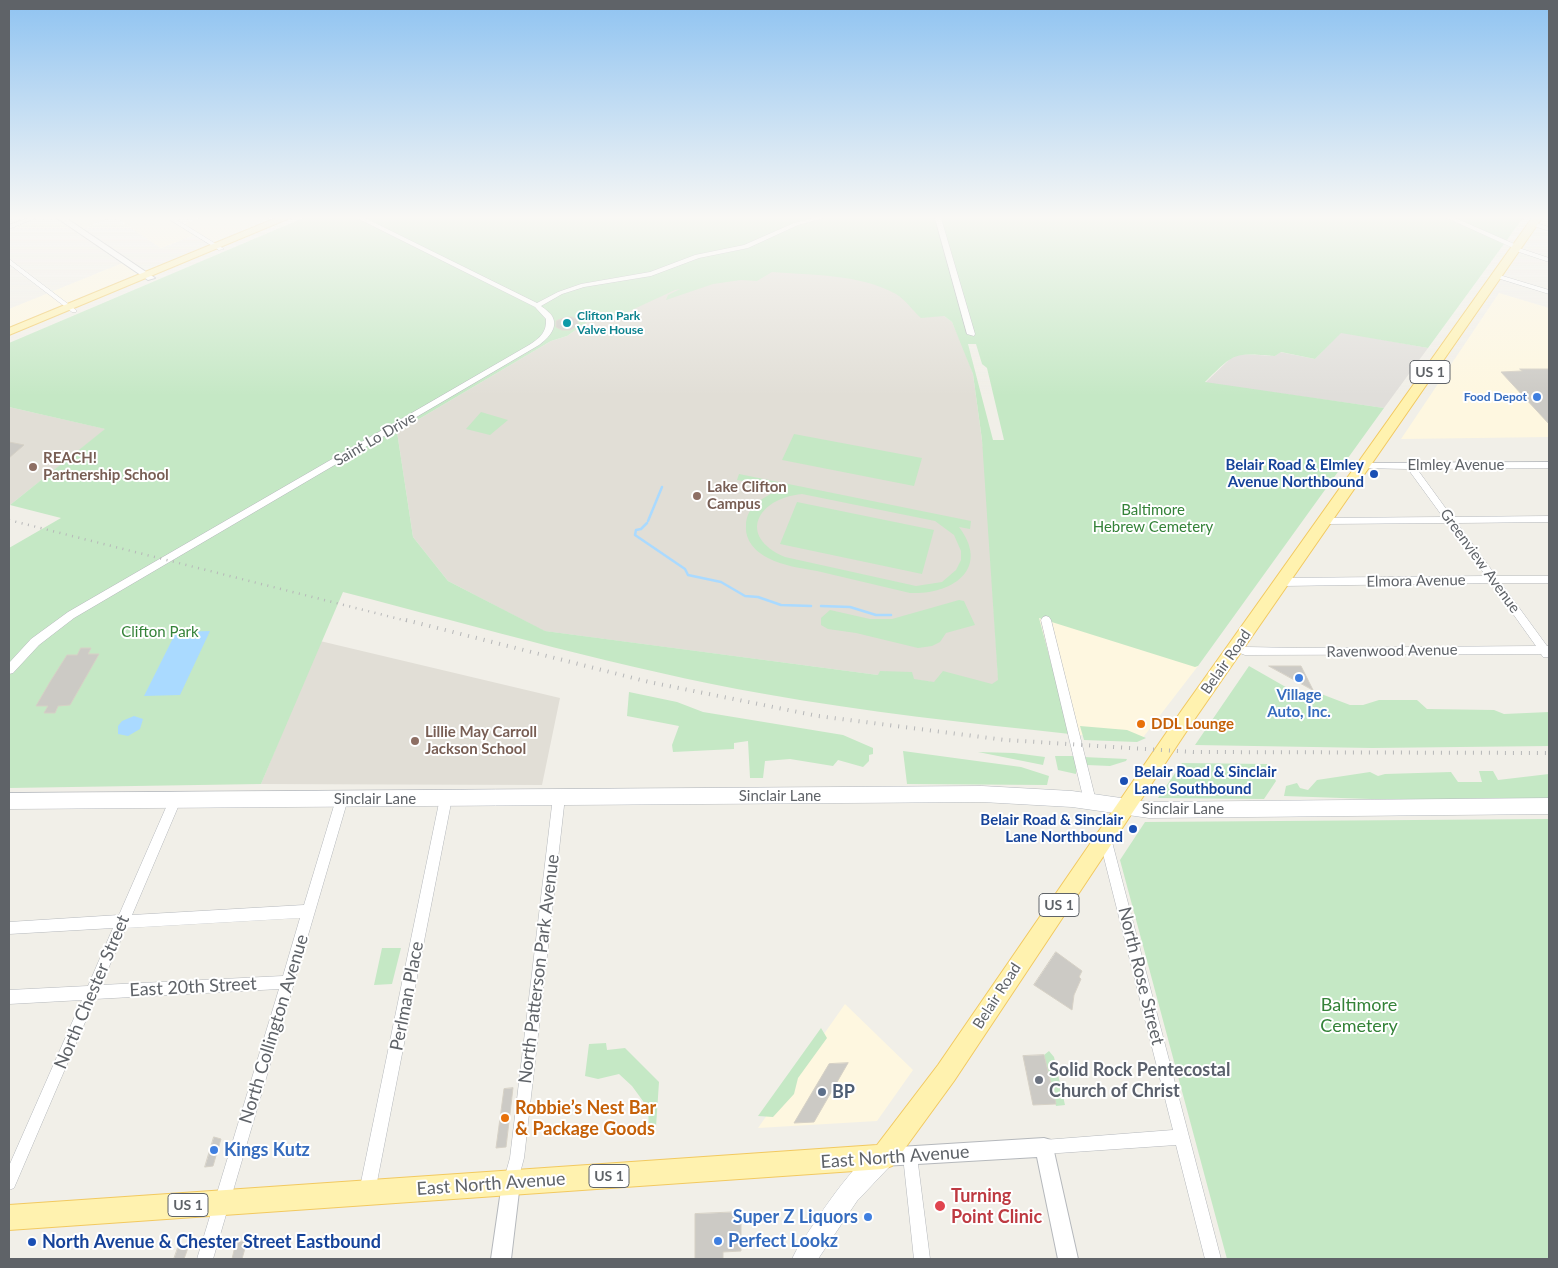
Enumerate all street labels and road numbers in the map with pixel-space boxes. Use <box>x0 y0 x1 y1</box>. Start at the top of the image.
road number: US 1 <box>1410 361 1450 384</box>
street label: Saint Lo Drive <box>331 408 419 470</box>
street label: Elmley Avenue <box>1408 456 1504 474</box>
street label: Greenview Avenue <box>1436 505 1524 617</box>
street label: Elmora Avenue <box>1366 571 1466 591</box>
street label: Belair Road <box>1197 626 1255 698</box>
street label: Ravenwood Avenue <box>1326 641 1458 661</box>
street label: Sinclair Lane <box>739 787 821 805</box>
street label: Sinclair Lane <box>334 790 416 808</box>
street label: Sinclair Lane <box>1142 800 1224 818</box>
street label: North Patterson Park Avenue <box>514 853 564 1085</box>
road number: US 1 <box>1039 894 1079 916</box>
street label: North Rose Street <box>1113 905 1169 1047</box>
street label: North Chester Street <box>50 912 134 1072</box>
street label: North Collington Avenue <box>235 932 313 1126</box>
street label: Perlman Place <box>386 939 428 1053</box>
street label: Belair Road <box>969 960 1025 1032</box>
street label: East 20th Street <box>129 973 257 1001</box>
street label: East North Avenue <box>820 1141 970 1173</box>
road number: US 1 <box>589 1164 629 1188</box>
street label: East North Avenue <box>416 1168 566 1200</box>
road number: US 1 <box>168 1194 208 1216</box>

